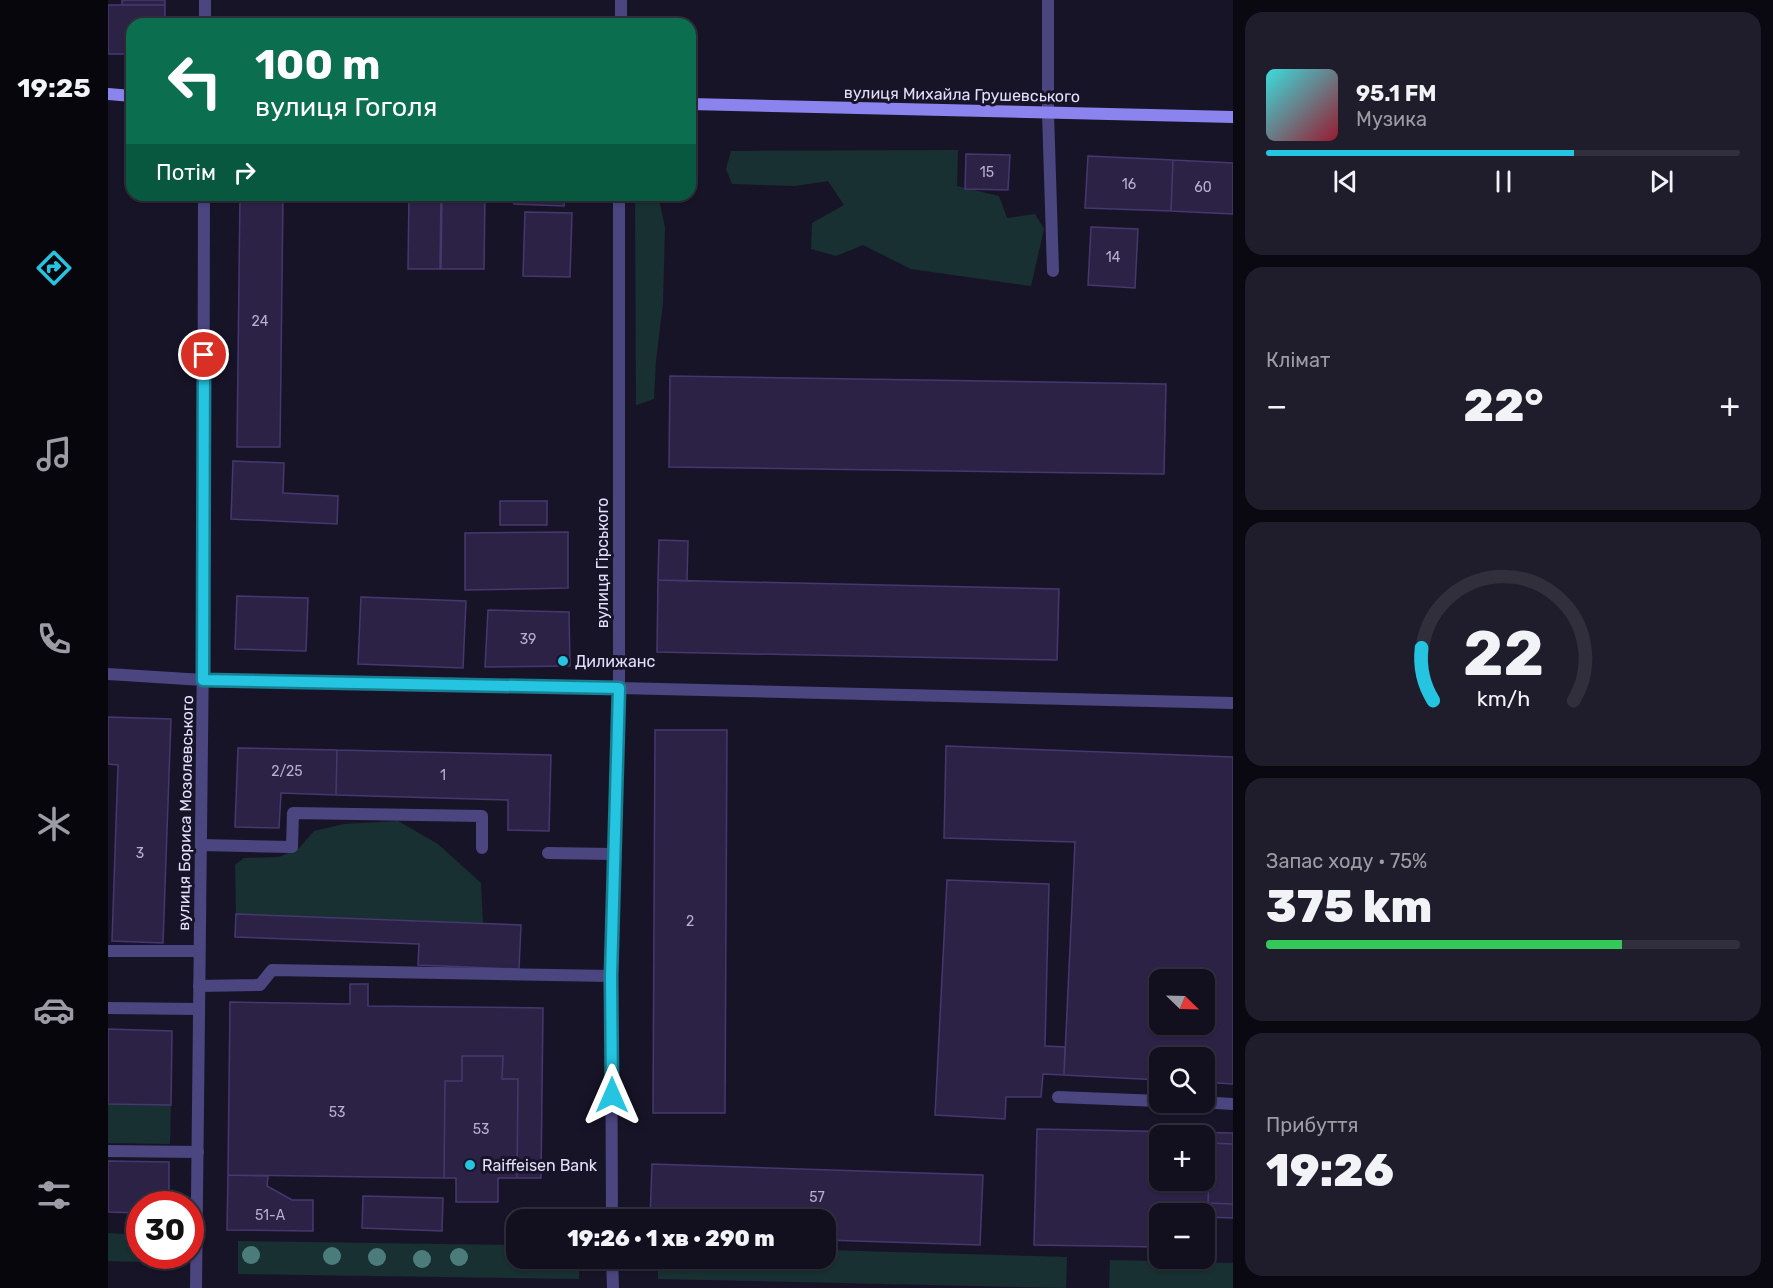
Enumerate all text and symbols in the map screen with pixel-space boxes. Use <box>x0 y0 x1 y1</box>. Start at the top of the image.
text: 100 m <box>255 40 380 90</box>
icon: left <box>156 42 234 120</box>
text: 19:25 <box>17 72 91 104</box>
text: 95.1 FM <box>1356 80 1436 107</box>
street label: вулиця Михайла Грушевського <box>844 83 1080 106</box>
text: вулиця Гоголя <box>255 91 437 123</box>
text: Музика <box>1356 107 1427 131</box>
icon: right <box>228 156 261 189</box>
text: Потім <box>156 159 216 186</box>
house number: 15 <box>980 164 994 181</box>
icon: previous <box>1329 165 1362 198</box>
icon: pause <box>1487 165 1520 198</box>
icon: next <box>1645 165 1678 198</box>
house number: 16 <box>1122 176 1136 193</box>
house number: 60 <box>1194 179 1212 196</box>
icon: directions <box>33 247 75 289</box>
house number: 14 <box>1106 249 1121 266</box>
house number: 24 <box>252 313 269 330</box>
pin <box>178 329 229 380</box>
icon: arrive <box>187 338 220 371</box>
text: Клімат <box>1266 348 1330 372</box>
text: 22° <box>1464 379 1543 432</box>
text: − <box>1266 386 1287 425</box>
text: + <box>1719 386 1740 425</box>
icon: music <box>33 433 75 475</box>
street label: вулиця Гірського <box>593 498 612 628</box>
text: 22 <box>1462 617 1544 691</box>
icon: phone <box>33 618 75 660</box>
house number: 39 <box>520 631 536 648</box>
place label: Дилижанс <box>575 652 655 671</box>
marker: Дилижанс <box>556 654 570 668</box>
text: km/h <box>1476 686 1530 711</box>
street label: вулиця Бориса Мозолевського <box>174 695 197 931</box>
house number: 2/25 <box>271 763 303 780</box>
house number: 1 <box>440 767 446 784</box>
icon: climate <box>33 803 75 845</box>
house number: 3 <box>136 845 144 862</box>
text: Запас ходу · 75% <box>1266 849 1427 873</box>
text: 375 km <box>1266 880 1432 933</box>
house number: 2 <box>686 913 694 930</box>
north arrow <box>1149 969 1215 1035</box>
map controls <box>1149 969 1215 1269</box>
icon: car <box>33 989 75 1031</box>
button: search <box>1149 1047 1215 1113</box>
position arrow <box>580 1063 644 1127</box>
house number: 53 <box>329 1104 345 1121</box>
text: Прибуття <box>1266 1113 1358 1137</box>
house number: 53 <box>473 1121 489 1138</box>
button: + <box>1149 1125 1215 1191</box>
text: 19:26 <box>1266 1144 1394 1197</box>
place label: Raiffeisen Bank <box>482 1156 598 1175</box>
marker: Raiffeisen Bank <box>463 1158 477 1172</box>
icon: filters <box>33 1174 75 1216</box>
house number: 57 <box>809 1189 825 1206</box>
speed limit sign: 30 <box>126 1191 204 1269</box>
button: − <box>1149 1203 1215 1269</box>
house number: 51-А <box>255 1207 286 1224</box>
text: 19:26 · 1 хв · 290 m <box>567 1225 775 1252</box>

